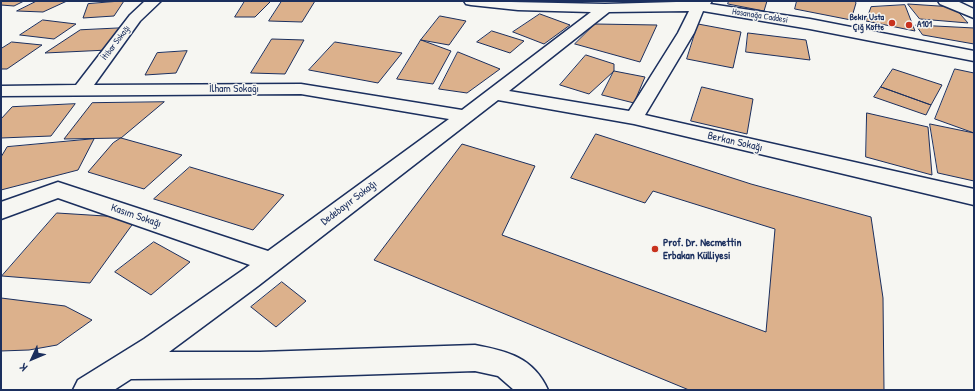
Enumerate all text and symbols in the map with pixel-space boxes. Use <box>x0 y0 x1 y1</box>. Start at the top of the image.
street label: Hasanağa Caddesi <box>731 6 789 26</box>
place label: Bekir Usta Çiğ Köfte <box>850 13 884 34</box>
marker: Bekir Usta Çiğ Köfte <box>887 18 897 28</box>
marker: A101 <box>904 20 914 30</box>
place label: A101 <box>917 20 932 30</box>
street label: İtibar Sokağı <box>99 23 133 63</box>
street label: İlham Sokağı <box>209 82 259 96</box>
street label: Berkan Sokağı <box>706 129 764 155</box>
street label: Dedebayır Sokağı <box>318 178 380 228</box>
street label: Kasım Sokağı <box>109 201 163 231</box>
place label: Prof. Dr. Necmettin Erbakan Külliyesi <box>663 236 741 262</box>
marker: Prof. Dr. Necmettin Erbakan Külliyesi <box>650 244 660 254</box>
north arrow <box>12 339 52 379</box>
text: K <box>16 360 30 374</box>

